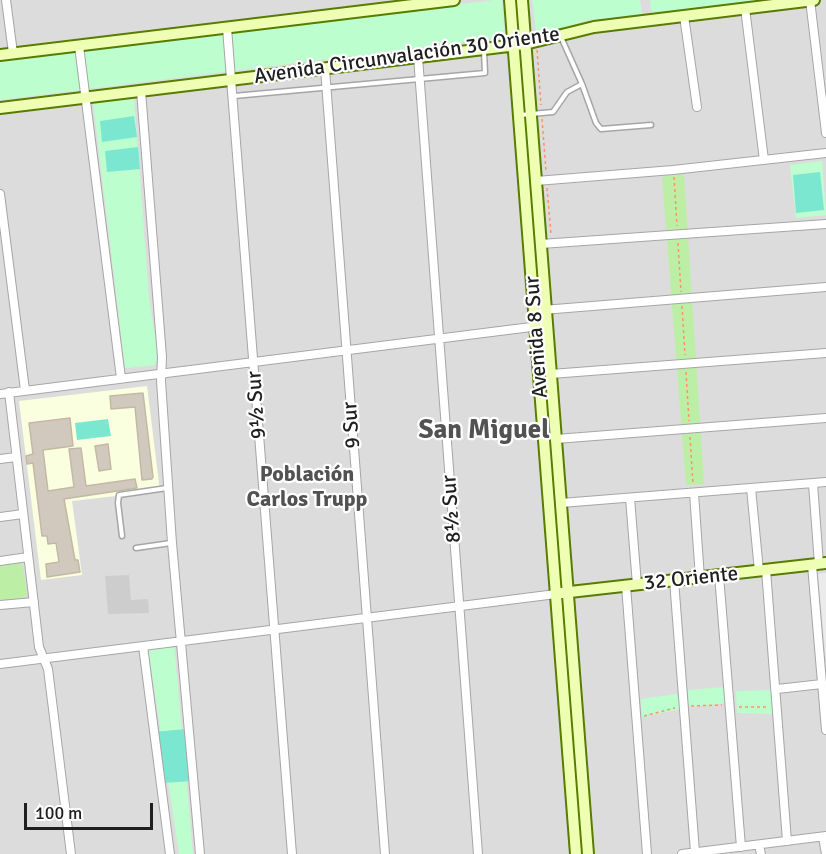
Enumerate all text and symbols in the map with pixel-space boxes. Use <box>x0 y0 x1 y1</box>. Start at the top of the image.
street label: Avenida Circunvalación 30 Oriente <box>253 22 561 90</box>
street label: Avenida 8 Sur <box>520 275 554 399</box>
street label: 9½ Sur <box>242 370 272 440</box>
street label: 9 Sur <box>338 401 366 449</box>
district label: San Miguel <box>418 415 550 447</box>
district label: Población Carlos Trupp <box>247 462 367 514</box>
street label: 8½ Sur <box>437 474 467 544</box>
street label: 32 Oriente <box>643 562 739 596</box>
scale bar <box>27 791 156 829</box>
text: 100 m <box>35 802 82 824</box>

